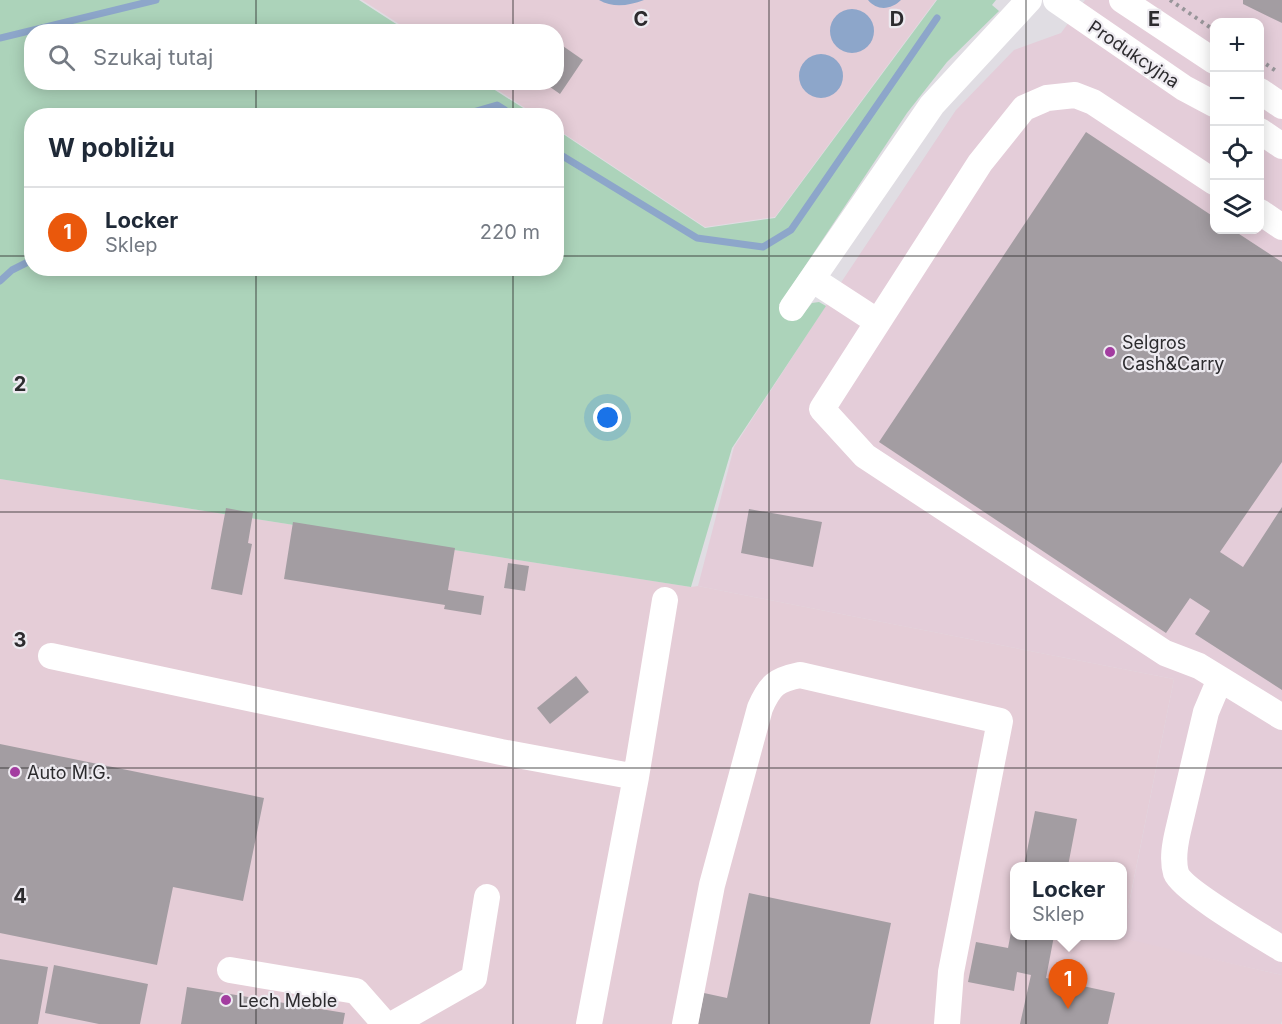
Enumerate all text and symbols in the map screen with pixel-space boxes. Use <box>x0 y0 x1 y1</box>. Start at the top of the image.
text: C <box>634 7 648 31</box>
text: D <box>890 7 904 31</box>
text: E <box>1148 7 1160 31</box>
street label: Produkcyjna <box>1085 16 1183 92</box>
map controls <box>1210 18 1264 234</box>
button: + <box>1210 18 1264 72</box>
search box <box>24 24 564 90</box>
icon: search <box>45 41 78 74</box>
text: Szukaj tutaj <box>93 44 213 70</box>
button: − <box>1210 72 1264 126</box>
button: locate <box>1210 126 1264 180</box>
text: W pobliżu <box>48 132 175 163</box>
button: layers <box>1210 180 1264 234</box>
text: Locker <box>105 207 178 233</box>
text: 1 <box>63 220 72 244</box>
text: 220 m <box>480 220 540 244</box>
text: Sklep <box>105 233 158 257</box>
place label: Selgros Cash&Carry <box>1122 332 1224 374</box>
marker: Selgros Cash&Carry <box>1103 345 1117 359</box>
text: 2 <box>14 372 26 396</box>
your location <box>593 403 622 432</box>
text: 3 <box>14 628 26 652</box>
place label: Auto M.G. <box>27 762 111 783</box>
marker: Auto M.G. <box>8 765 22 779</box>
popup <box>1010 862 1127 940</box>
text: Locker <box>1032 876 1105 902</box>
text: 4 <box>13 884 27 908</box>
text: Sklep <box>1032 902 1084 926</box>
pin: 1 <box>1048 960 1088 1009</box>
place label: Lech Meble <box>238 990 337 1011</box>
marker: Lech Meble <box>219 993 233 1007</box>

